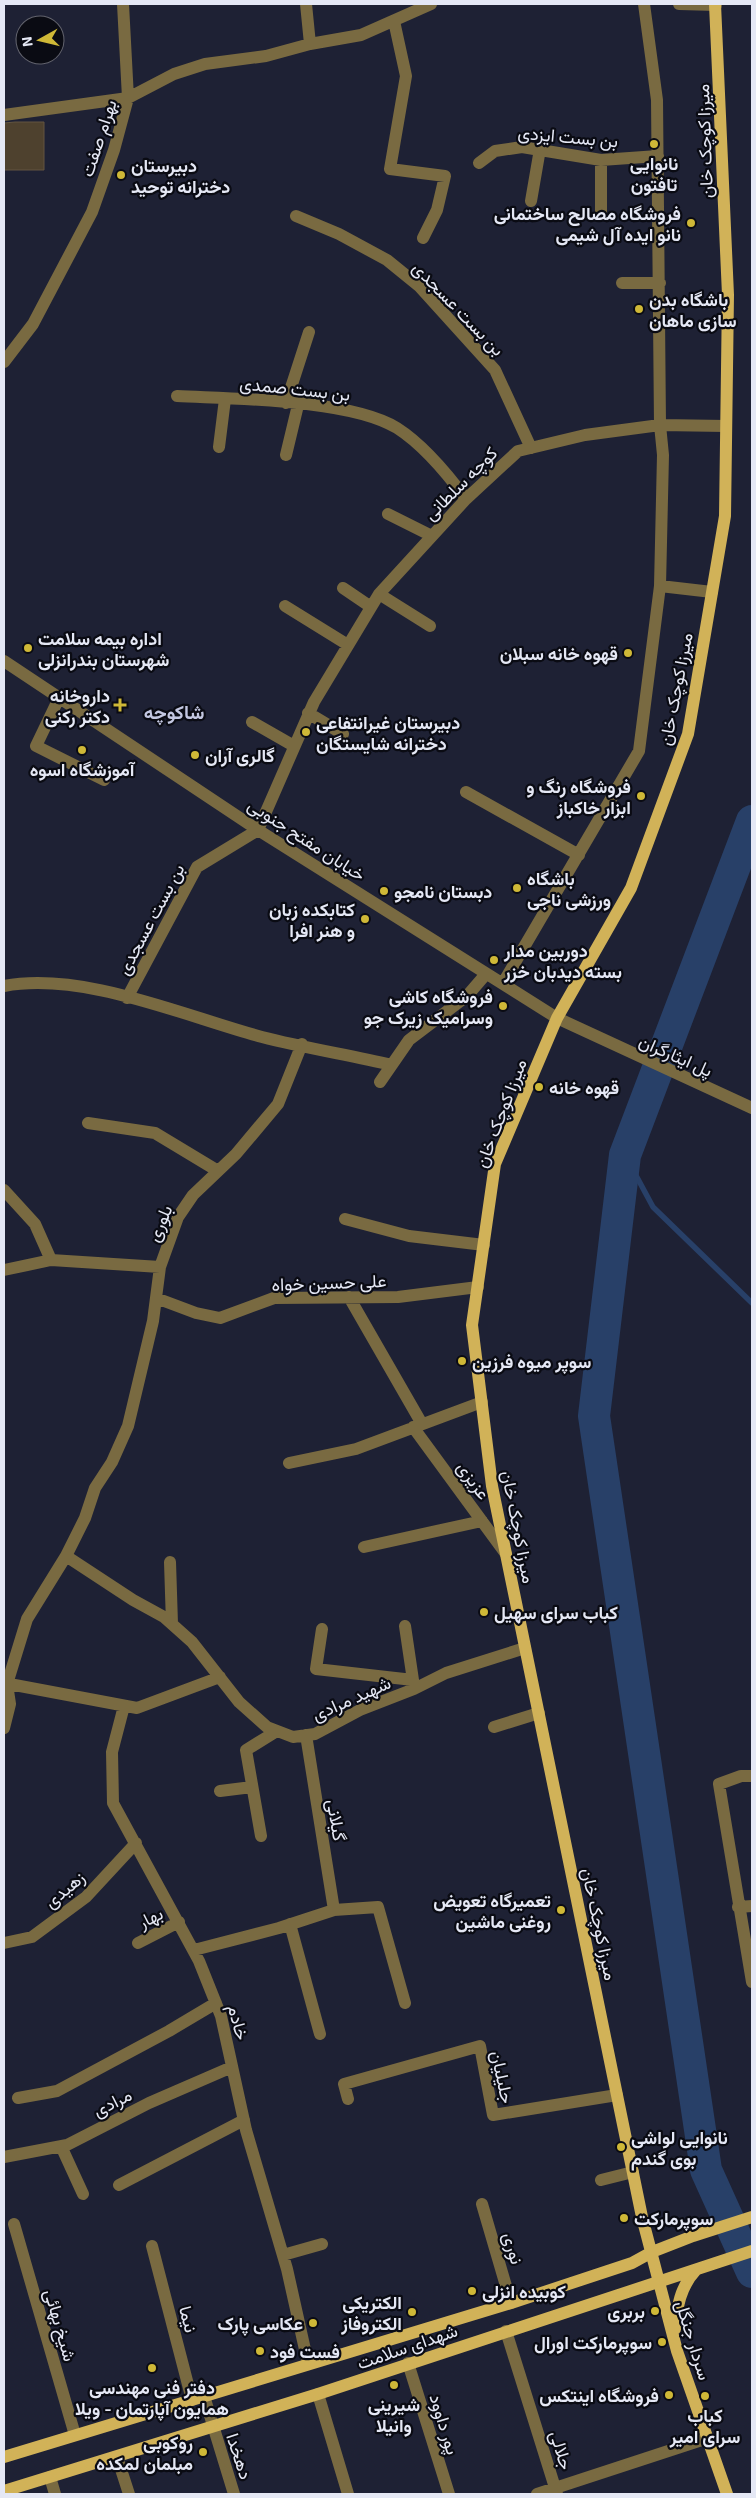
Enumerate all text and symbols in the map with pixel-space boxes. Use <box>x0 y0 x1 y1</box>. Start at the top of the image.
north arrow <box>15 15 65 65</box>
text: N <box>18 36 36 48</box>
street label: میرزا کوچک خان <box>691 83 719 199</box>
street label: بهرام صفت <box>75 97 123 180</box>
street label: بن بست ایزدی <box>517 121 619 152</box>
marker: نانوایی تافتون <box>648 138 660 150</box>
place label: نانوایی تافتون <box>630 152 678 196</box>
place label: دبیرستان دخترانه توحید <box>131 154 230 198</box>
marker: دبیرستان دخترانه توحید <box>115 169 127 181</box>
place label: فروشگاه مصالح ساختمانی نانو ایده آل شیمی <box>494 202 681 246</box>
marker: فروشگاه مصالح ساختمانی نانو ایده آل شیمی <box>685 217 697 229</box>
street label: بن بست عسجدی <box>408 256 510 360</box>
place label: باشگاه بدن سازی ماهان <box>649 288 737 332</box>
marker: باشگاه بدن سازی ماهان <box>633 303 645 315</box>
street label: بن بست صمدی <box>238 371 351 406</box>
street label: کوچه سلطانی <box>419 442 503 526</box>
place label: اداره بیمه سلامت شهرستان بندرانزلی <box>38 627 169 671</box>
street label: میرزا کوچک خان <box>653 631 699 748</box>
marker: اداره بیمه سلامت شهرستان بندرانزلی <box>22 642 34 654</box>
place label: قهوه خانه سبلان <box>500 642 618 665</box>
marker: قهوه خانه سبلان <box>622 647 634 659</box>
place label: داروخانه دکتر رکنی <box>45 684 110 728</box>
marker: داروخانه دکتر رکنی <box>114 699 126 711</box>
district label: شاکوچه <box>144 700 204 726</box>
place label: دبیرستان غیرانتفاعی دخترانه شایستگان <box>316 711 460 755</box>
marker: دبیرستان غیرانتفاعی دخترانه شایستگان <box>300 726 312 738</box>
marker: آموزشگاه اسوه <box>76 744 88 756</box>
place label: گالری آران <box>205 744 275 767</box>
marker: گالری آران <box>189 749 201 761</box>
place label: آموزشگاه اسوه <box>30 758 136 781</box>
place label: فروشگاه رنگ و ابزار خاکباز <box>526 775 631 819</box>
marker: فروشگاه رنگ و ابزار خاکباز <box>635 790 647 802</box>
street label: خیابان مفتح جنوبی <box>243 793 370 887</box>
street label: بن بست عسجدی <box>111 860 189 979</box>
place label: باشگاه ورزشی ناجی <box>527 867 611 911</box>
place label: دبستان نامجو <box>394 880 492 903</box>
marker: باشگاه ورزشی ناجی <box>511 882 523 894</box>
marker: دبستان نامجو <box>378 885 390 897</box>
place label: کتابکده زبان و هنر افرا <box>269 898 355 942</box>
marker: کتابکده زبان و هنر افرا <box>359 913 371 925</box>
place label: دوربین مدار بسته دیدبان خزر <box>503 939 622 983</box>
marker: دوربین مدار بسته دیدبان خزر <box>488 954 500 966</box>
place label: فروشگاه کاشی وسرامیک زیرک جو <box>364 985 493 1029</box>
marker: فروشگاه کاشی وسرامیک زیرک جو <box>497 1000 509 1012</box>
street label: پل ایثارگران <box>635 1029 716 1083</box>
street label: میرزا کوچک خان <box>469 1056 533 1171</box>
place label: قهوه خانه <box>549 1076 619 1099</box>
marker: قهوه خانه <box>533 1081 545 1093</box>
street label: بلوری <box>141 1201 177 1245</box>
street label: علی حسین خواه <box>271 1269 387 1296</box>
place label: سوپر میوه فرزین <box>472 1350 591 1374</box>
marker: سوپر میوه فرزین <box>456 1355 468 1367</box>
street label: عزیزی <box>452 1456 495 1504</box>
street label: میرزا کوچک خان <box>495 1469 541 1586</box>
place label: کباب سرای سهیل <box>494 1601 618 1624</box>
marker: کباب سرای سهیل <box>478 1606 490 1618</box>
street label: شهید مرادی <box>308 1671 394 1726</box>
street label: گیلانی <box>322 1797 351 1843</box>
street label: زهیدی <box>39 1866 89 1913</box>
street label: میرزا کوچک خان <box>575 1866 623 1983</box>
place label: تعمیرگاه تعویض روغنی ماشین <box>433 1889 551 1933</box>
street label: بهار <box>133 1901 167 1934</box>
marker: تعمیرگاه تعویض روغنی ماشین <box>555 1904 567 1916</box>
street label: خادم <box>222 2002 254 2043</box>
street label: جلیلیان <box>487 2049 519 2105</box>
street label: مرادی <box>89 2083 136 2122</box>
place label: نانوایی لواشی بوی گندم <box>631 2126 728 2171</box>
marker: نانوایی لواشی بوی گندم <box>615 2141 627 2153</box>
place label: سوپرمارکت <box>634 2207 713 2231</box>
marker: سوپرمارکت <box>618 2212 630 2224</box>
street label: نوری <box>498 2230 529 2267</box>
place label: کوبیده انزلی <box>482 2280 566 2303</box>
marker: کوبیده انزلی <box>466 2285 478 2297</box>
street label: شیخ بهائی <box>38 2286 82 2364</box>
place label: الکتریکی الکتروفاز <box>340 2291 402 2335</box>
street label: سردار جنگل <box>671 2298 717 2383</box>
place label: بربری <box>607 2300 645 2323</box>
street label: نیما <box>175 2303 203 2335</box>
marker: بربری <box>649 2305 661 2317</box>
marker: الکتریکی الکتروفاز <box>406 2306 418 2318</box>
place label: عکاسی پارک <box>217 2312 303 2336</box>
marker: عکاسی پارک <box>307 2317 319 2329</box>
street label: شهدای سلامت <box>354 2319 461 2374</box>
place label: سوپرمارکت اورال <box>534 2331 652 2355</box>
marker: سوپرمارکت اورال <box>656 2336 668 2348</box>
place label: فست فود <box>270 2340 340 2363</box>
marker: فست فود <box>254 2345 266 2357</box>
marker: دفتر فنی مهندسی همایون آپارتمان - ویلا <box>146 2362 158 2374</box>
place label: دفتر فنی مهندسی همایون آپارتمان - ویلا <box>75 2376 229 2421</box>
marker: شیرینی وانیلا <box>388 2379 400 2391</box>
place label: فروشگاه اینتکس <box>539 2384 659 2407</box>
marker: فروشگاه اینتکس <box>663 2389 675 2401</box>
marker: کباب سرای امیر <box>699 2390 711 2402</box>
street label: پور داوود <box>423 2391 465 2458</box>
place label: شیرینی وانیلا <box>368 2393 420 2437</box>
place label: کباب سرای امیر <box>669 2404 740 2448</box>
street label: جلالی <box>545 2428 578 2473</box>
street label: دهخدا <box>222 2430 258 2482</box>
place label: روکوبی مبلمان لمکده <box>96 2431 193 2475</box>
marker: روکوبی مبلمان لمکده <box>197 2446 209 2458</box>

